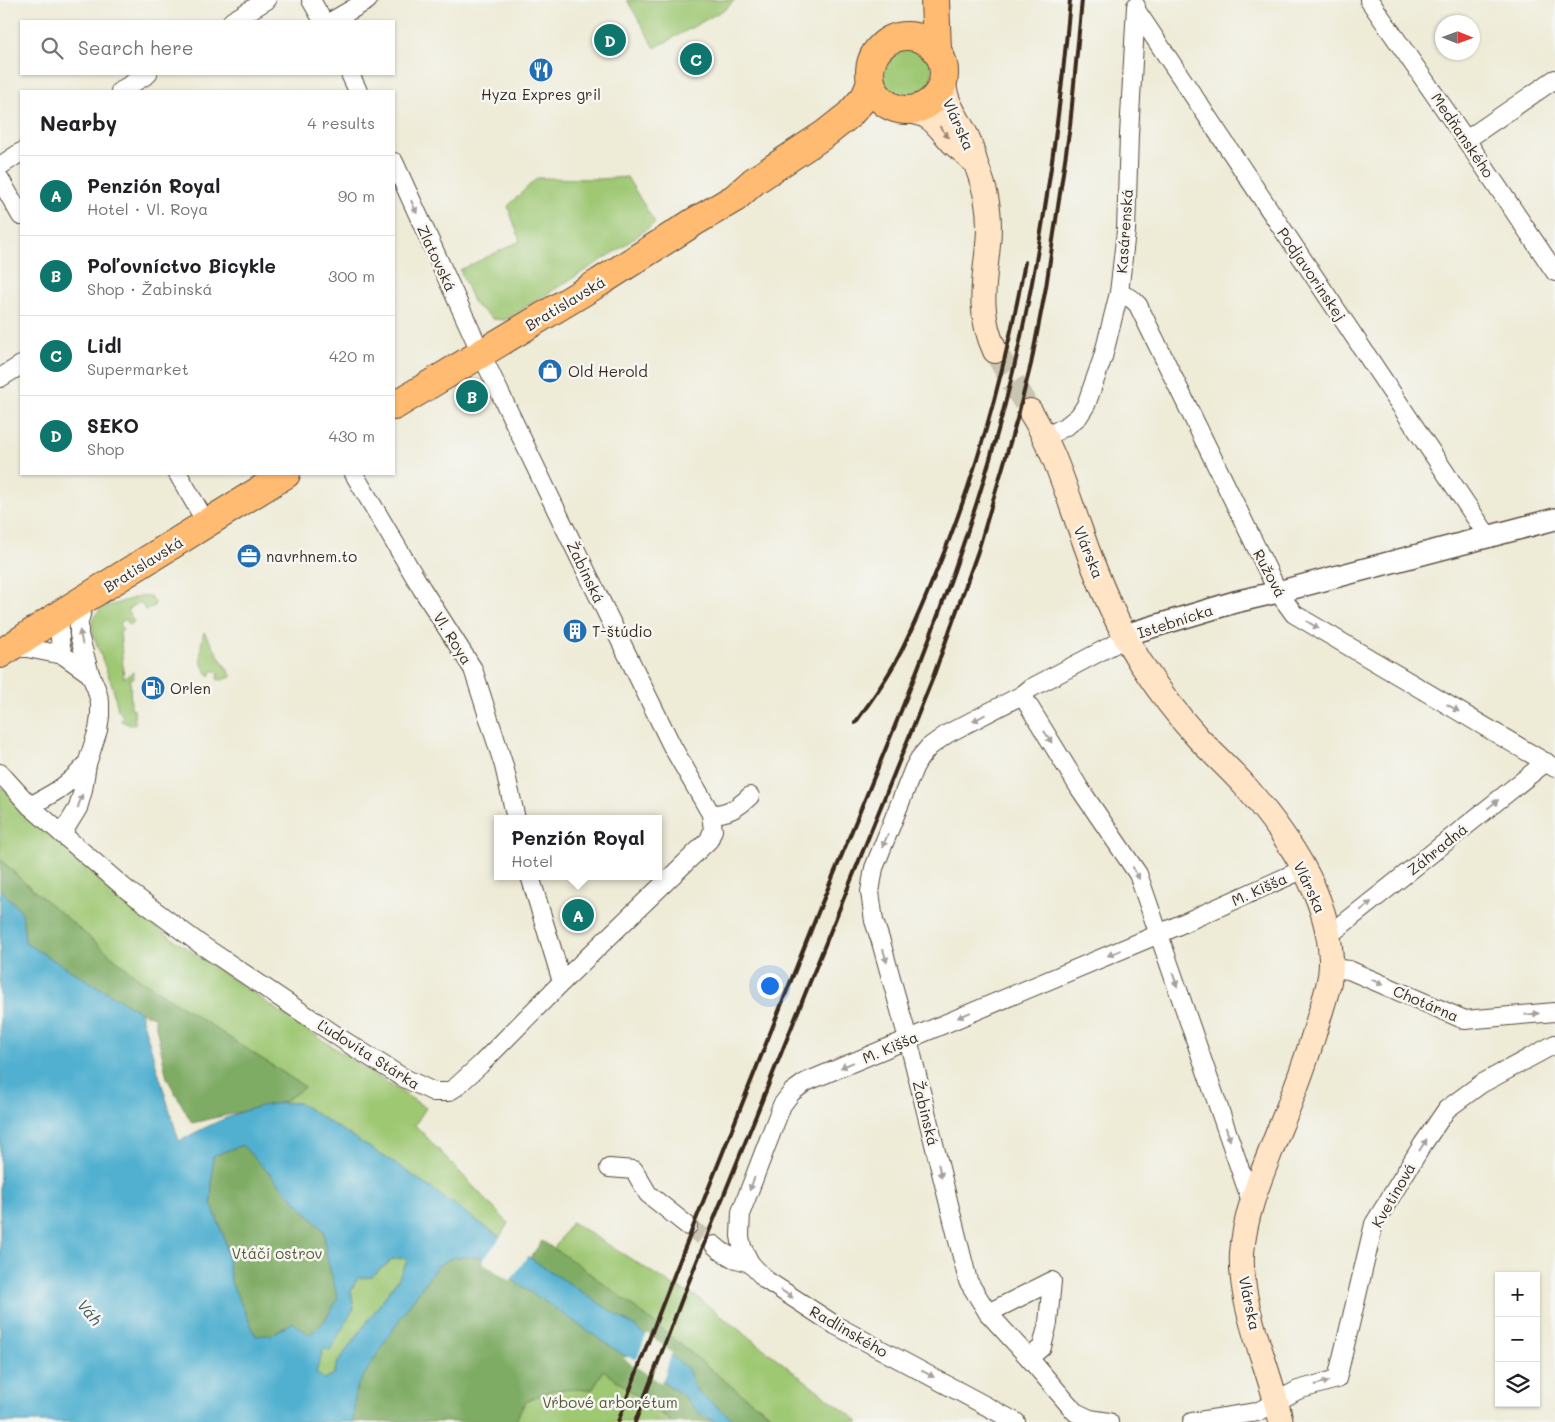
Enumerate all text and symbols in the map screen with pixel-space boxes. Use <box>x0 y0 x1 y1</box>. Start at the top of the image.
north arrow <box>1435 15 1480 60</box>
search box <box>20 20 395 75</box>
pin: D <box>594 21 626 59</box>
icon: search <box>38 34 66 62</box>
text: Search here <box>78 35 194 60</box>
pin: C <box>680 40 712 78</box>
restaurant icon: Hyza Expres gril <box>528 57 554 83</box>
place label: Hyza Expres gril <box>481 84 601 104</box>
street label: Medňanského <box>1427 89 1499 182</box>
street label: Vlárska <box>939 95 979 153</box>
text: Nearby <box>40 109 117 136</box>
text: 4 results <box>307 112 375 133</box>
one-way arrow <box>939 125 950 138</box>
text: Penzión Royal <box>87 173 220 198</box>
text: A <box>50 185 62 206</box>
text: 90 m <box>338 185 375 206</box>
street label: Kasárenská <box>1111 188 1137 274</box>
text: Hotel · Vl. Roya <box>87 198 208 219</box>
one-way arrow <box>410 200 418 214</box>
street label: Zlatovská <box>413 221 461 295</box>
street label: Podjavorinskej <box>1273 223 1351 325</box>
text: Poľovníctvo Bicykle <box>87 253 276 278</box>
text: B <box>51 265 61 286</box>
text: 300 m <box>328 265 375 286</box>
street label: Bratislavská <box>521 271 609 335</box>
text: Shop · Žabinská <box>87 278 213 299</box>
text: Lidl <box>87 333 122 358</box>
text: C <box>50 345 62 366</box>
text: 420 m <box>329 345 375 366</box>
text: Supermarket <box>87 358 189 379</box>
shop icon: Old Herold <box>537 358 563 384</box>
place label: Old Herold <box>568 361 648 381</box>
pin: B <box>456 377 488 415</box>
text: SEKO <box>87 413 139 438</box>
text: D <box>50 425 62 446</box>
text: 430 m <box>328 425 375 446</box>
text: Shop <box>87 438 124 459</box>
street label: Vlárska <box>1069 523 1109 581</box>
street label: Bratislavská <box>99 532 187 596</box>
street label: Žabinská <box>562 538 610 606</box>
office icon: navrhnem.to <box>236 543 262 569</box>
street label: Ružová <box>1249 545 1291 601</box>
place label: navrhnem.to <box>266 546 357 566</box>
street label: Istebnícka <box>1135 599 1215 643</box>
street label: Vl. Roya <box>429 608 477 668</box>
building icon: T-štúdio <box>562 618 588 644</box>
place label: T-štúdio <box>592 621 652 641</box>
one-way arrow <box>1305 621 1320 629</box>
one-way arrow <box>76 628 84 644</box>
fuel station icon: Orlen <box>140 675 166 701</box>
place label: Orlen <box>170 678 211 698</box>
one-way arrow <box>1446 703 1459 712</box>
one-way arrow <box>972 714 986 722</box>
one-way arrow <box>1043 730 1053 743</box>
one-way arrow <box>76 793 84 808</box>
one-way arrow <box>1486 799 1499 810</box>
popup <box>494 815 662 880</box>
street label: Záhradná <box>1403 819 1471 879</box>
text: Penzión Royal <box>511 825 645 850</box>
one-way arrow <box>880 834 888 848</box>
text: Hotel <box>511 850 553 871</box>
street label: Vlárska <box>1289 858 1331 916</box>
one-way arrow <box>1132 866 1141 880</box>
street label: M. Kišša <box>1228 868 1290 910</box>
pin: A <box>562 896 594 934</box>
one-way arrow <box>1360 900 1373 911</box>
one-way arrow <box>882 949 890 964</box>
one-way arrow <box>1107 949 1121 957</box>
your location <box>757 973 783 999</box>
one-way arrow <box>1171 973 1179 988</box>
one-way arrow <box>1370 978 1384 986</box>
street label: Chotárna <box>1390 980 1462 1026</box>
one-way arrow <box>1524 1010 1540 1018</box>
one-way arrow <box>957 1012 971 1020</box>
street label: Ľudovíta Stárka <box>314 1014 424 1094</box>
street label: M. Kišša <box>859 1026 921 1068</box>
one-way arrow <box>840 1061 854 1069</box>
street label: Žabinská <box>908 1078 944 1148</box>
one-way arrow <box>1224 1127 1232 1142</box>
one-way arrow <box>1418 1139 1427 1152</box>
street label: Kvetinová <box>1366 1159 1420 1231</box>
one-way arrow <box>936 1164 944 1179</box>
one-way arrow <box>748 1177 756 1192</box>
park label: Vtáčí ostrov <box>231 1243 323 1263</box>
map controls <box>1495 1272 1540 1407</box>
button: + <box>1495 1272 1540 1317</box>
street label: Vlárska <box>1235 1274 1265 1332</box>
one-way arrow <box>780 1289 794 1299</box>
water label: Váh <box>73 1294 107 1330</box>
street label: Radlinského <box>806 1301 892 1361</box>
button: − <box>1495 1317 1540 1362</box>
button: layers <box>1495 1362 1540 1407</box>
one-way arrow <box>921 1370 935 1378</box>
one-way arrow <box>1315 1379 1330 1387</box>
park label: Vŕbové arborétum <box>542 1392 678 1412</box>

